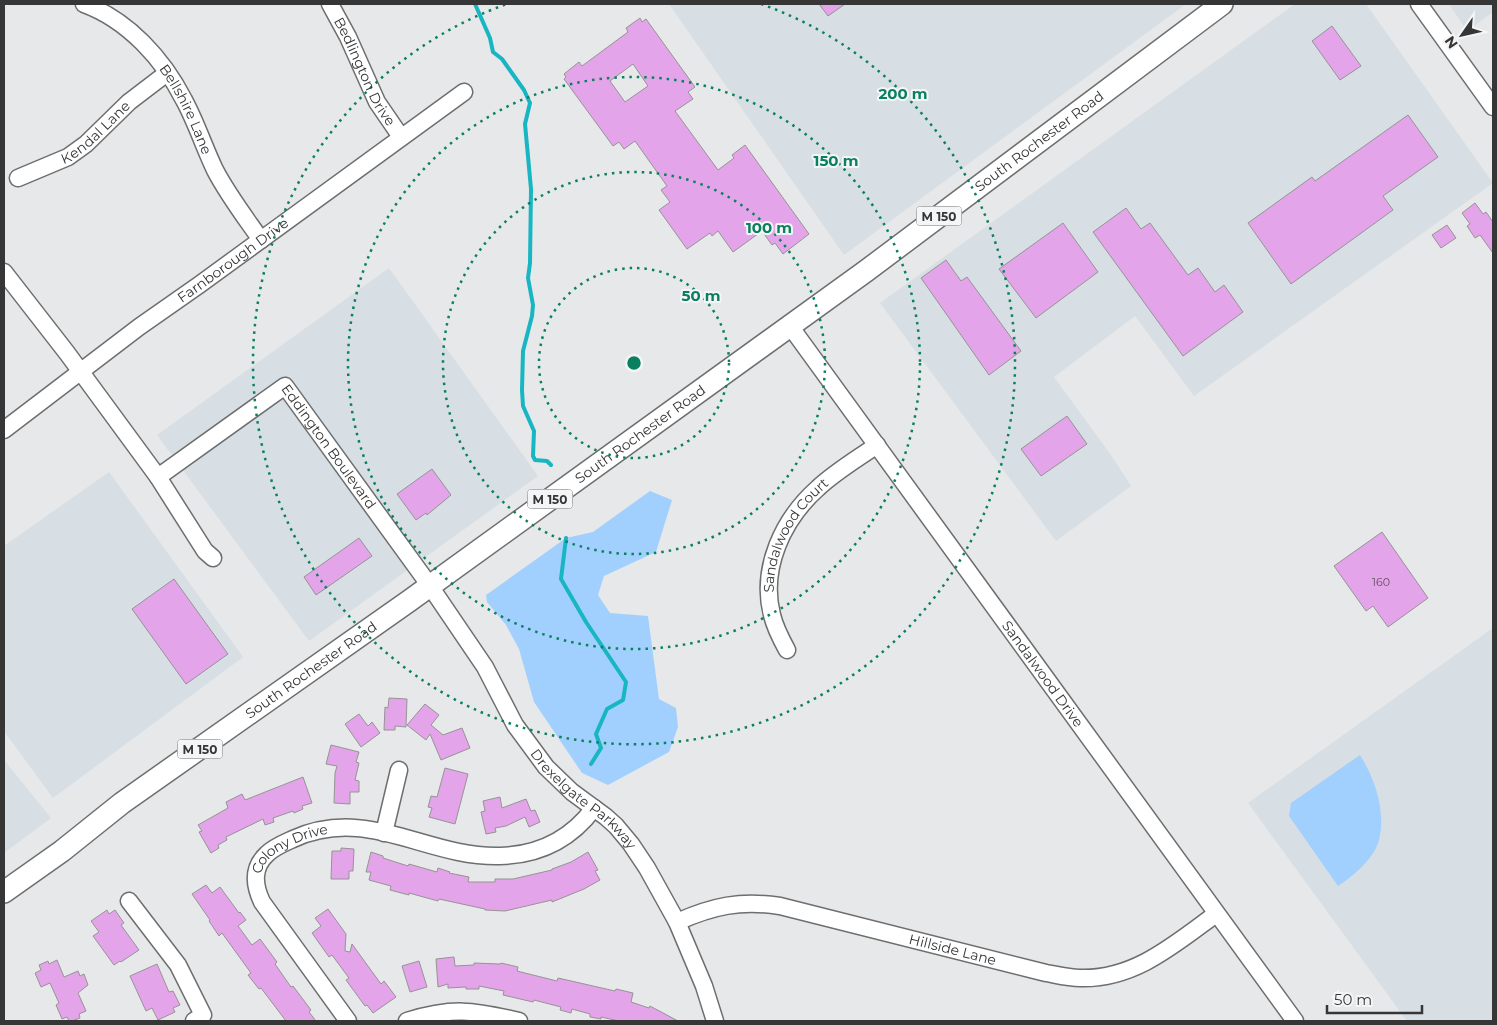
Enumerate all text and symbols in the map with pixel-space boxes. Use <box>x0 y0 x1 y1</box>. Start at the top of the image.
north arrow <box>1437 10 1487 60</box>
street label: Bedlington Drive <box>330 14 400 129</box>
text: N <box>1441 33 1462 52</box>
street label: Bellshire Lane <box>156 61 216 157</box>
text: 200 m <box>878 84 928 103</box>
street label: South Rochester Road <box>971 87 1107 195</box>
street label: Kendal Lane <box>58 97 134 168</box>
text: 150 m <box>814 151 858 170</box>
road number: M 150 <box>916 207 962 226</box>
street label: Farnborough Drive <box>174 214 292 307</box>
text: 100 m <box>746 218 792 237</box>
text: 50 m <box>681 286 721 305</box>
centre of rings <box>625 354 643 372</box>
street label: Eddington Boulevard <box>278 381 380 512</box>
street label: South Rochester Road <box>571 381 709 487</box>
street label: Sandalwood Court <box>760 474 832 593</box>
road number: M 150 <box>528 489 572 508</box>
house number: 160 <box>1372 575 1390 589</box>
street label: South Rochester Road <box>242 617 380 722</box>
street label: Sandalwood Drive <box>998 617 1088 731</box>
road number: M 150 <box>178 740 222 759</box>
street label: Drexelgate Parkway <box>527 745 641 853</box>
street label: Colony Drive <box>247 820 329 876</box>
street label: Hillside Lane <box>907 930 998 969</box>
scale bar <box>1327 982 1422 1014</box>
text: 50 m <box>1334 990 1372 1009</box>

